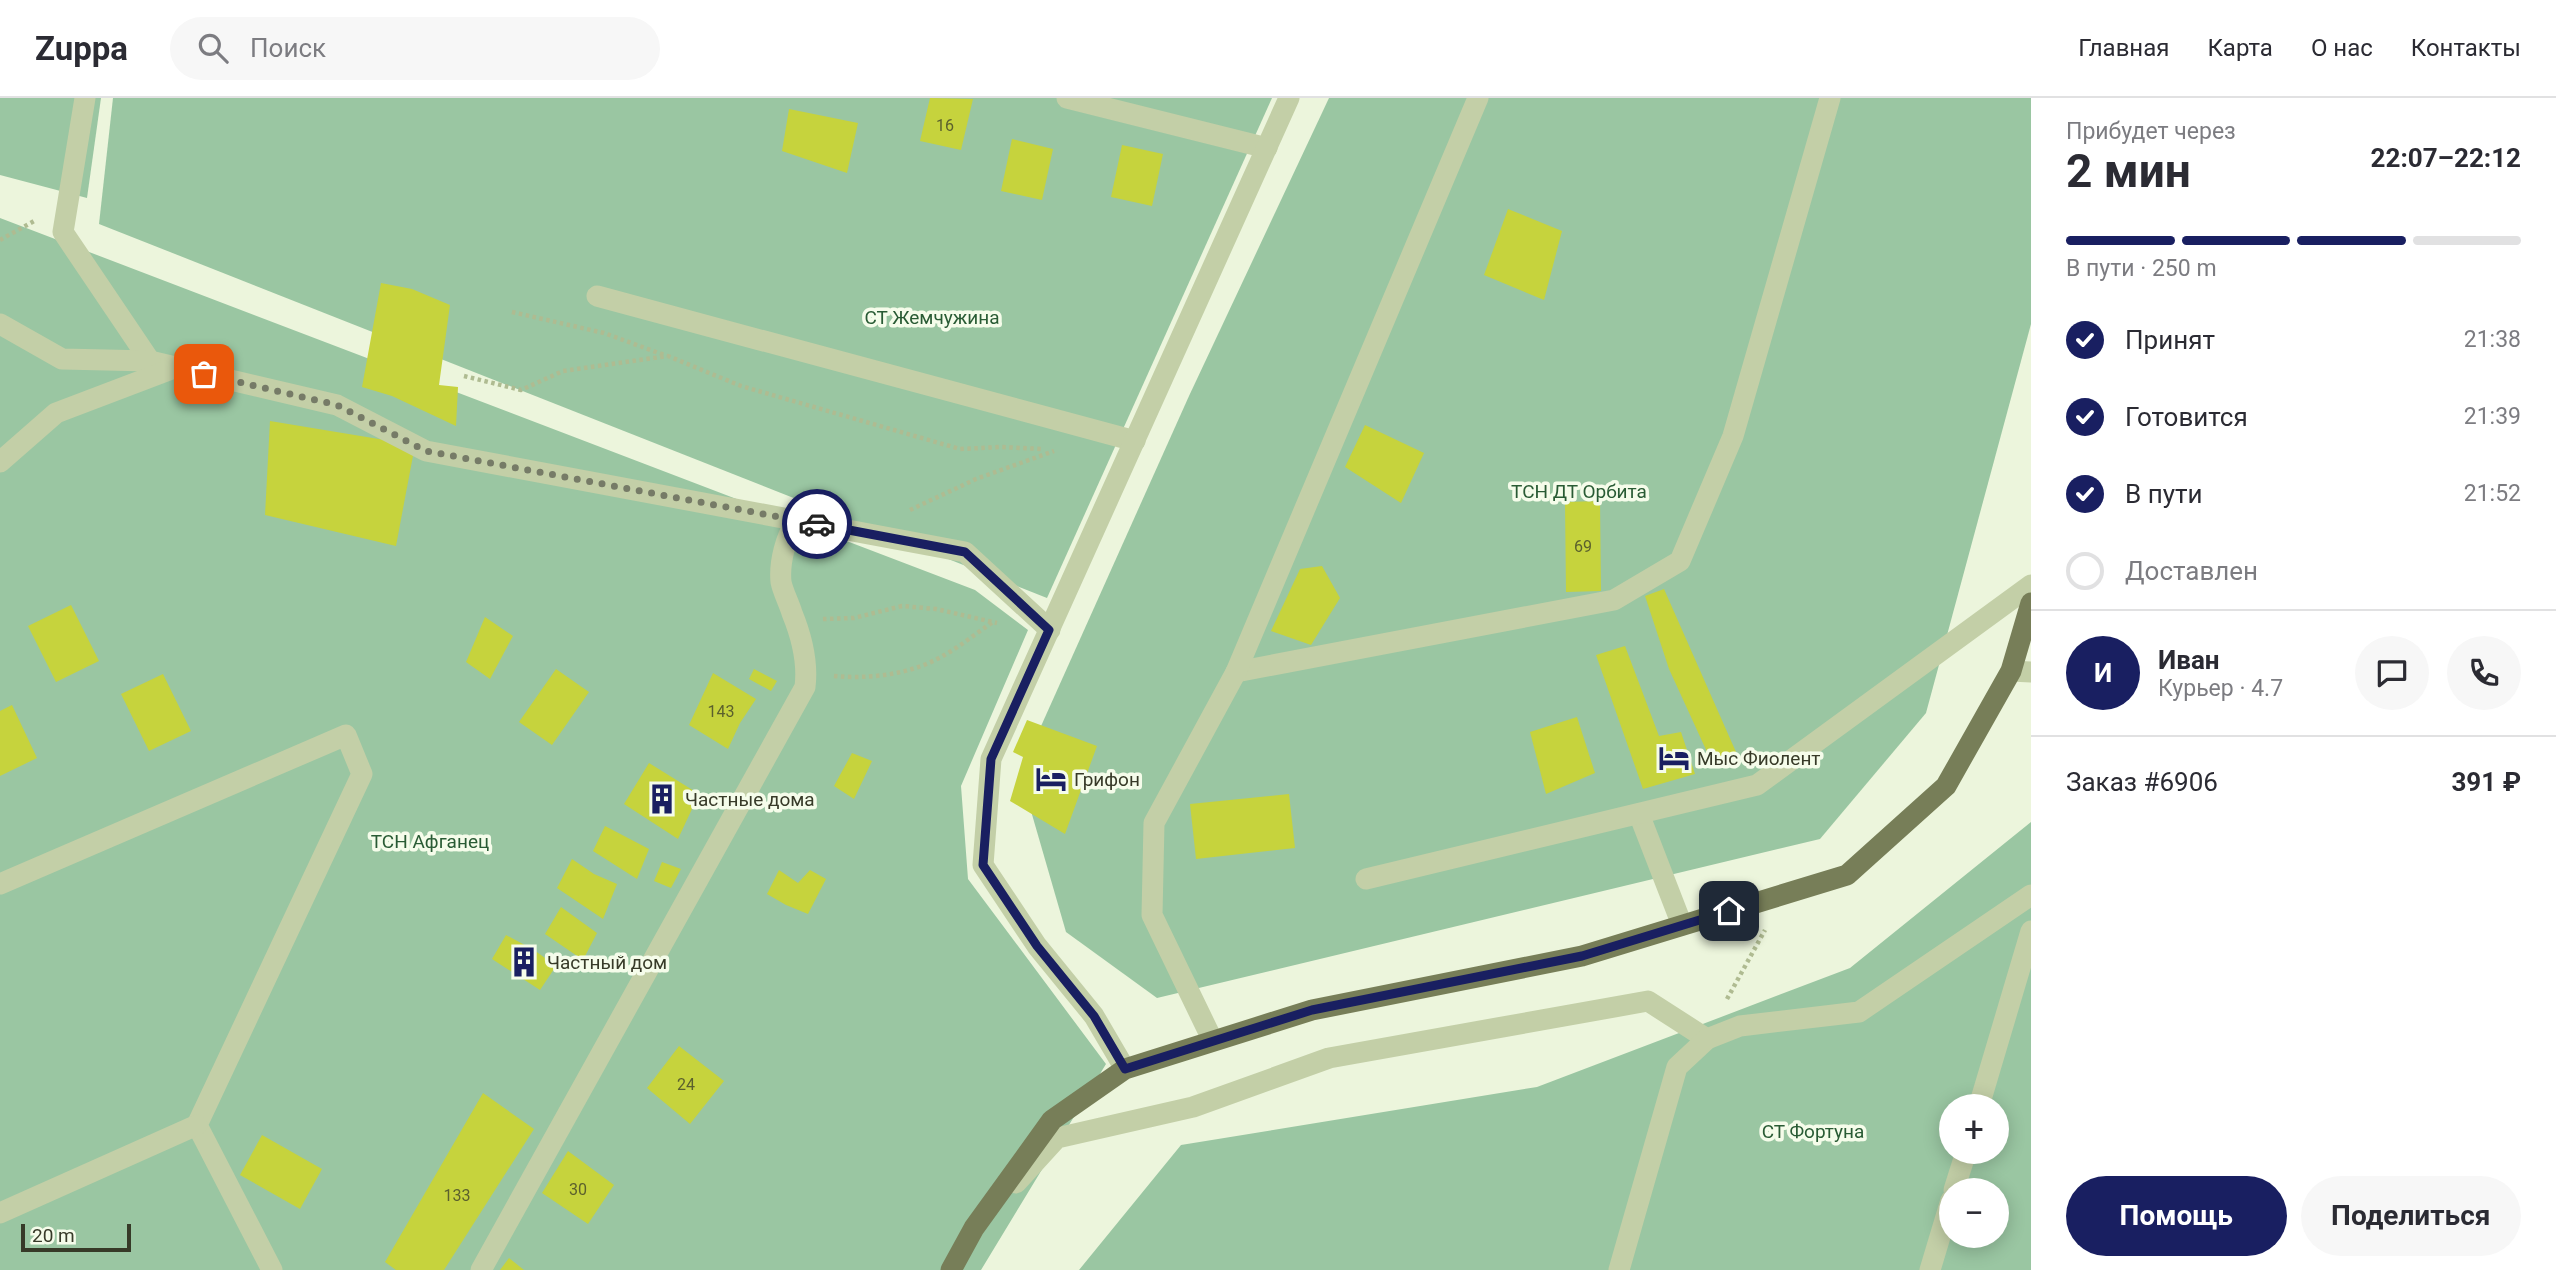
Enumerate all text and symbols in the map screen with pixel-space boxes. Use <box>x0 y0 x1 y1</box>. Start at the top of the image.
search box <box>170 17 660 80</box>
text: Zuppa <box>35 29 128 68</box>
icon: search <box>194 29 232 67</box>
text: Поиск <box>250 33 326 63</box>
text: Главная <box>2078 34 2169 62</box>
text: Карта <box>2207 34 2273 62</box>
text: О нас <box>2311 34 2373 62</box>
text: Контакты <box>2411 34 2521 62</box>
house number: 16 <box>936 116 954 135</box>
text: Прибудет через <box>2066 118 2236 145</box>
text: 22:07–22:12 <box>2371 143 2521 173</box>
text: 2 мин <box>2066 144 2191 198</box>
text: В пути · 250 m <box>2066 255 2217 282</box>
park label: СТ Жемчужина <box>864 306 1000 329</box>
icon: check <box>2066 321 2104 359</box>
text: Принят <box>2125 325 2215 355</box>
text: 21:38 <box>2464 326 2521 353</box>
pin <box>174 344 234 404</box>
icon: bag <box>185 355 223 393</box>
icon: check <box>2066 398 2104 436</box>
text: Готовится <box>2125 402 2248 432</box>
text: 21:39 <box>2464 403 2521 430</box>
icon: check <box>2066 475 2104 513</box>
text: В пути <box>2125 479 2202 509</box>
park label: ТСН ДТ Орбита <box>1511 480 1647 503</box>
text: 21:52 <box>2464 480 2521 507</box>
courier <box>782 489 852 559</box>
icon: car <box>798 505 836 543</box>
house number: 69 <box>1574 537 1592 556</box>
text: Доставлен <box>2125 556 2258 586</box>
button: chat <box>2355 636 2429 710</box>
button: phone <box>2447 636 2521 710</box>
text: Иван <box>2158 645 2220 675</box>
text: И <box>2094 658 2112 688</box>
text: Курьер · 4.7 <box>2158 675 2283 702</box>
house number: 143 <box>708 702 734 721</box>
hotel icon: Мыс Фиолент <box>1657 741 1691 775</box>
place label: Мыс Фиолент <box>1697 747 1820 770</box>
hotel icon: Грифон <box>1034 762 1068 796</box>
text: Заказ #6906 <box>2066 767 2218 797</box>
text: 391 ₽ <box>2451 767 2521 797</box>
place label: Грифон <box>1074 768 1140 791</box>
building icon: Частные дома <box>645 782 679 816</box>
place label: Частные дома <box>685 788 815 811</box>
park label: ТСН Афганец <box>371 830 489 853</box>
pin <box>1699 881 1759 941</box>
icon: home <box>1710 892 1748 930</box>
building icon: Частный дом <box>507 945 541 979</box>
place label: Частный дом <box>547 951 667 974</box>
house number: 24 <box>677 1075 695 1094</box>
map controls <box>1939 1094 2009 1248</box>
button: + <box>1939 1094 2009 1164</box>
park label: СТ Фортуна <box>1762 1120 1864 1143</box>
button: Помощь <box>2066 1176 2287 1256</box>
button: Поделиться <box>2301 1176 2521 1256</box>
button: − <box>1939 1178 2009 1248</box>
house number: 30 <box>569 1180 587 1199</box>
house number: 133 <box>444 1186 470 1205</box>
scale bar <box>21 1221 131 1253</box>
text: 20 m <box>32 1224 75 1247</box>

